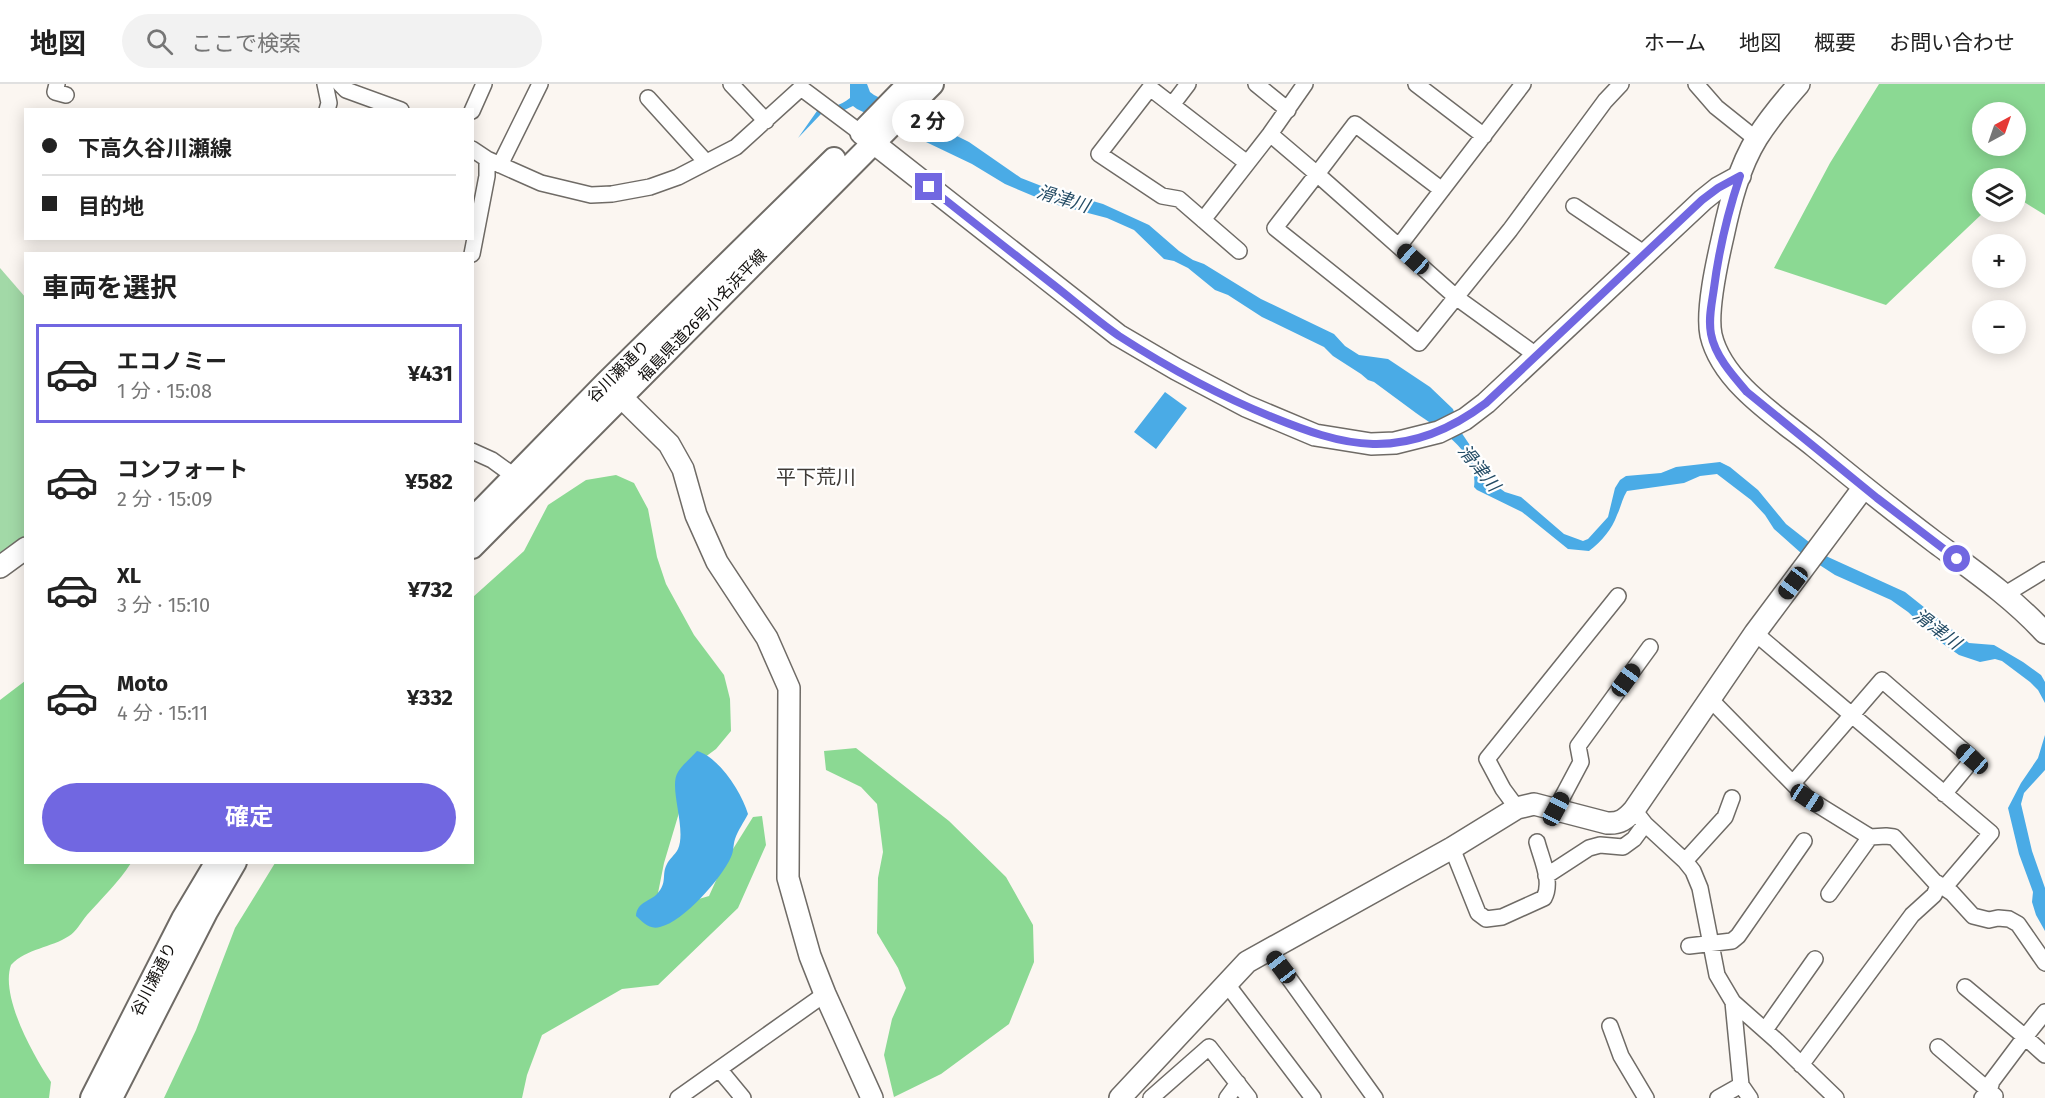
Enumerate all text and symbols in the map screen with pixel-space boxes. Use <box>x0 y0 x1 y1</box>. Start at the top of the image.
search box <box>122 14 542 68</box>
icon: search <box>143 25 176 58</box>
text: 地図 <box>30 27 86 60</box>
text: ここで検索 <box>191 30 301 57</box>
text: ホーム <box>1644 30 1706 56</box>
text: 地図 <box>1739 30 1781 56</box>
text: 概要 <box>1814 30 1856 56</box>
text: お問い合わせ <box>1889 30 2015 56</box>
callout: 2 分 <box>893 100 965 142</box>
north arrow <box>1972 102 2026 156</box>
map controls <box>1972 102 2026 354</box>
text: 2 分 <box>910 109 946 133</box>
text: 下高久谷川瀬線 <box>78 135 232 162</box>
button: layers <box>1972 168 2026 222</box>
route end <box>915 173 942 200</box>
water label: 滑津川 <box>1034 181 1094 218</box>
text: 目的地 <box>78 193 144 220</box>
button: + <box>1972 234 2026 288</box>
car <box>1394 240 1432 278</box>
street label: 福島県道26号小名浜平線 <box>634 245 770 385</box>
text: 車両を選択 <box>42 272 177 304</box>
button: − <box>1972 300 2026 354</box>
street label: 谷川瀬通り <box>583 336 653 406</box>
icon: car <box>45 347 99 401</box>
text: エコノミー <box>117 348 227 375</box>
text: ¥431 <box>408 360 453 387</box>
text: 1 分 · 15:08 <box>117 379 212 403</box>
water label: 滑津川 <box>1453 440 1506 497</box>
icon: car <box>45 455 99 509</box>
text: コンフォート <box>117 456 248 483</box>
district label: 平下荒川 <box>776 465 856 489</box>
text: ¥582 <box>405 468 453 495</box>
text: 2 分 · 15:09 <box>117 487 213 511</box>
route start <box>1943 545 1970 572</box>
text: XL <box>117 562 141 589</box>
icon: car <box>45 563 99 617</box>
car <box>1775 563 1811 603</box>
text: ¥732 <box>408 576 453 603</box>
text: 3 分 · 15:10 <box>117 593 210 617</box>
water label: 滑津川 <box>1909 604 1967 655</box>
car <box>1608 660 1644 700</box>
text: Moto <box>117 670 168 697</box>
icon: car <box>45 671 99 725</box>
text: ¥332 <box>407 684 453 711</box>
text: 4 分 · 15:11 <box>117 701 208 725</box>
car <box>1953 740 1991 778</box>
car <box>1787 781 1827 815</box>
button: 確定 <box>42 783 456 852</box>
car <box>1540 789 1572 829</box>
street label: 谷川瀬通り <box>127 939 180 1019</box>
car <box>1263 947 1299 987</box>

